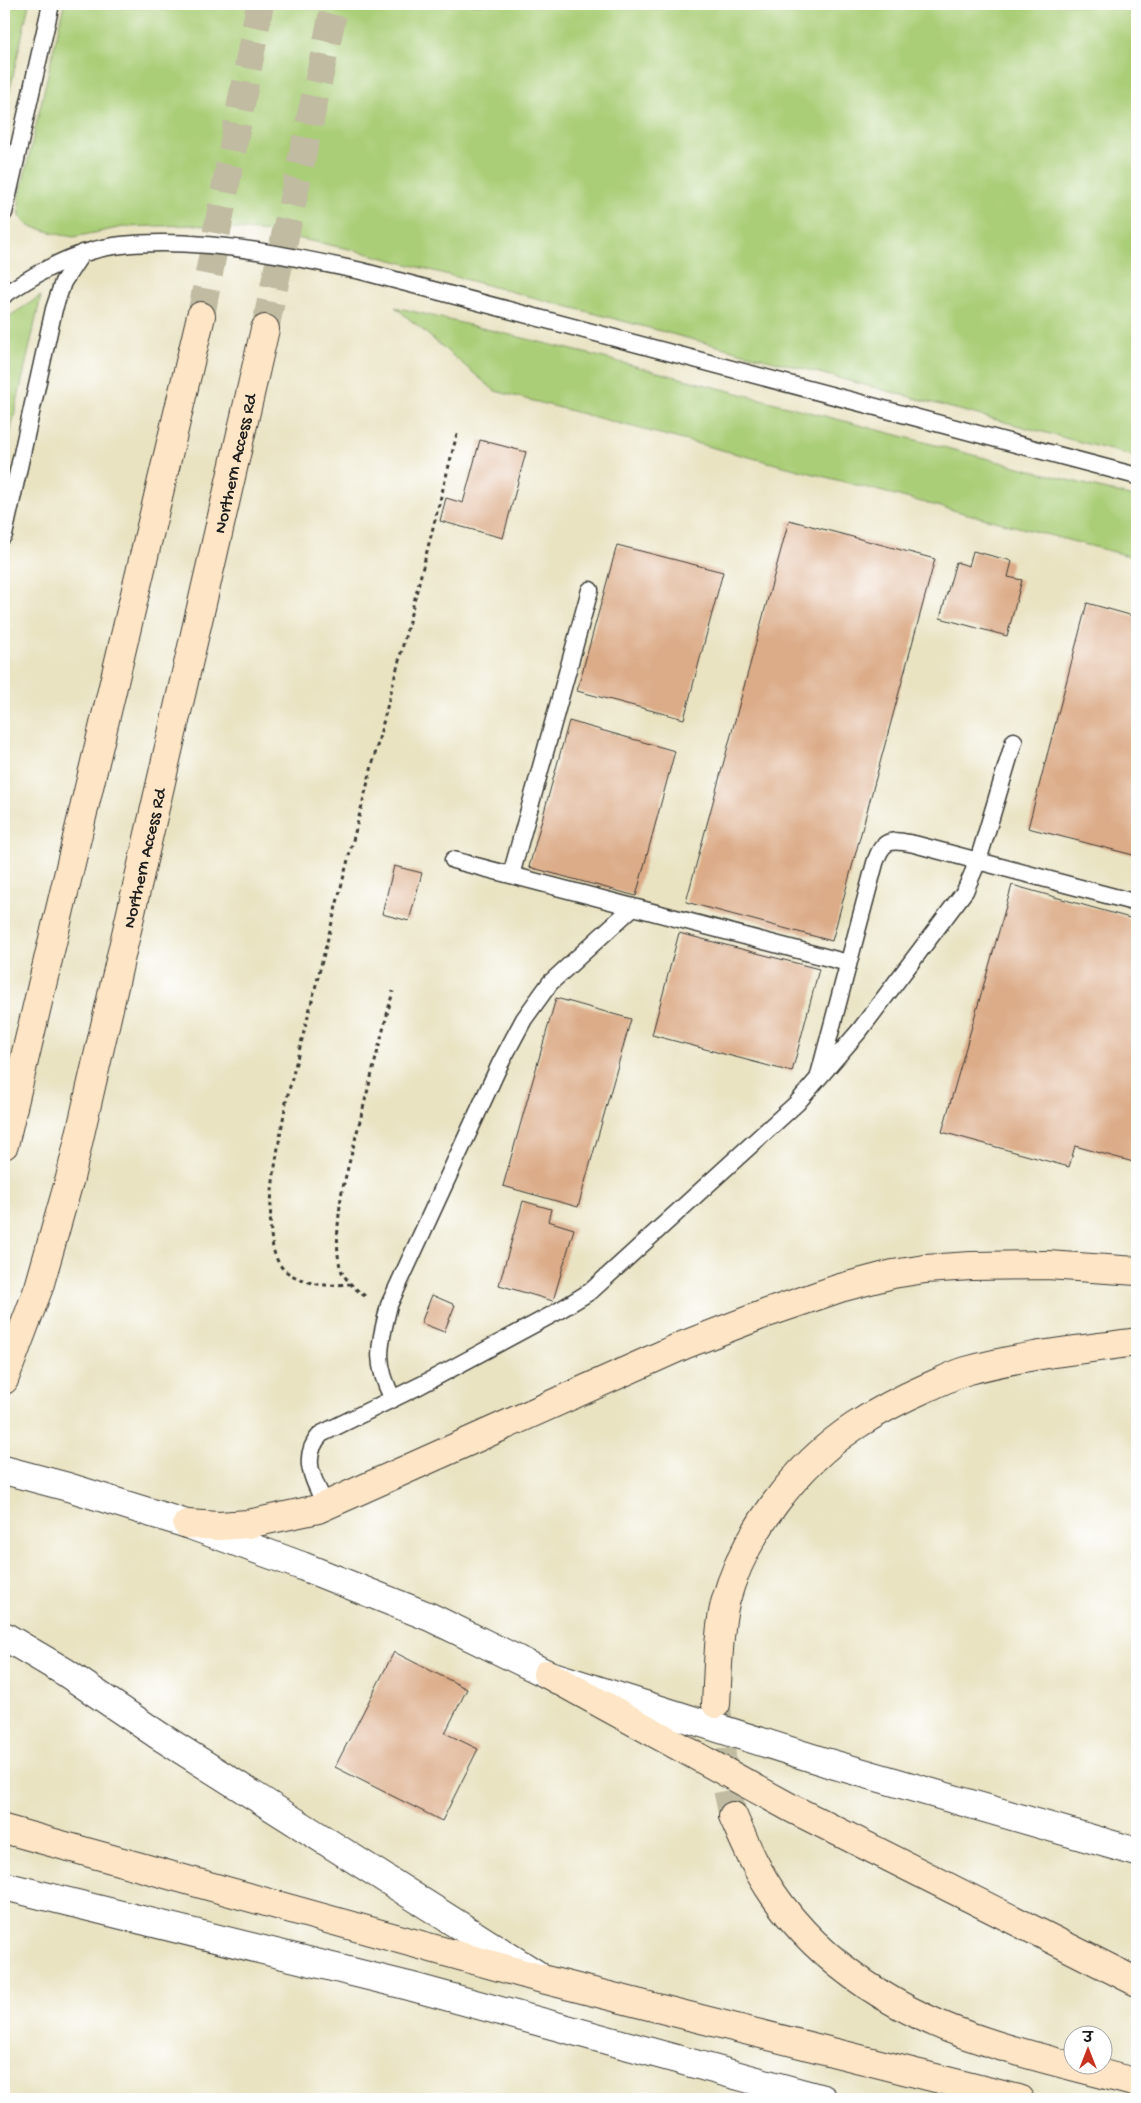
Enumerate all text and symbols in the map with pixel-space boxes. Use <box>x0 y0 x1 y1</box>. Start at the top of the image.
street label: Northern Access Rd <box>210 391 263 536</box>
street label: Northern Access Rd <box>120 785 172 930</box>
north arrow <box>1064 2026 1114 2076</box>
text: उ <box>1081 2031 1094 2048</box>

